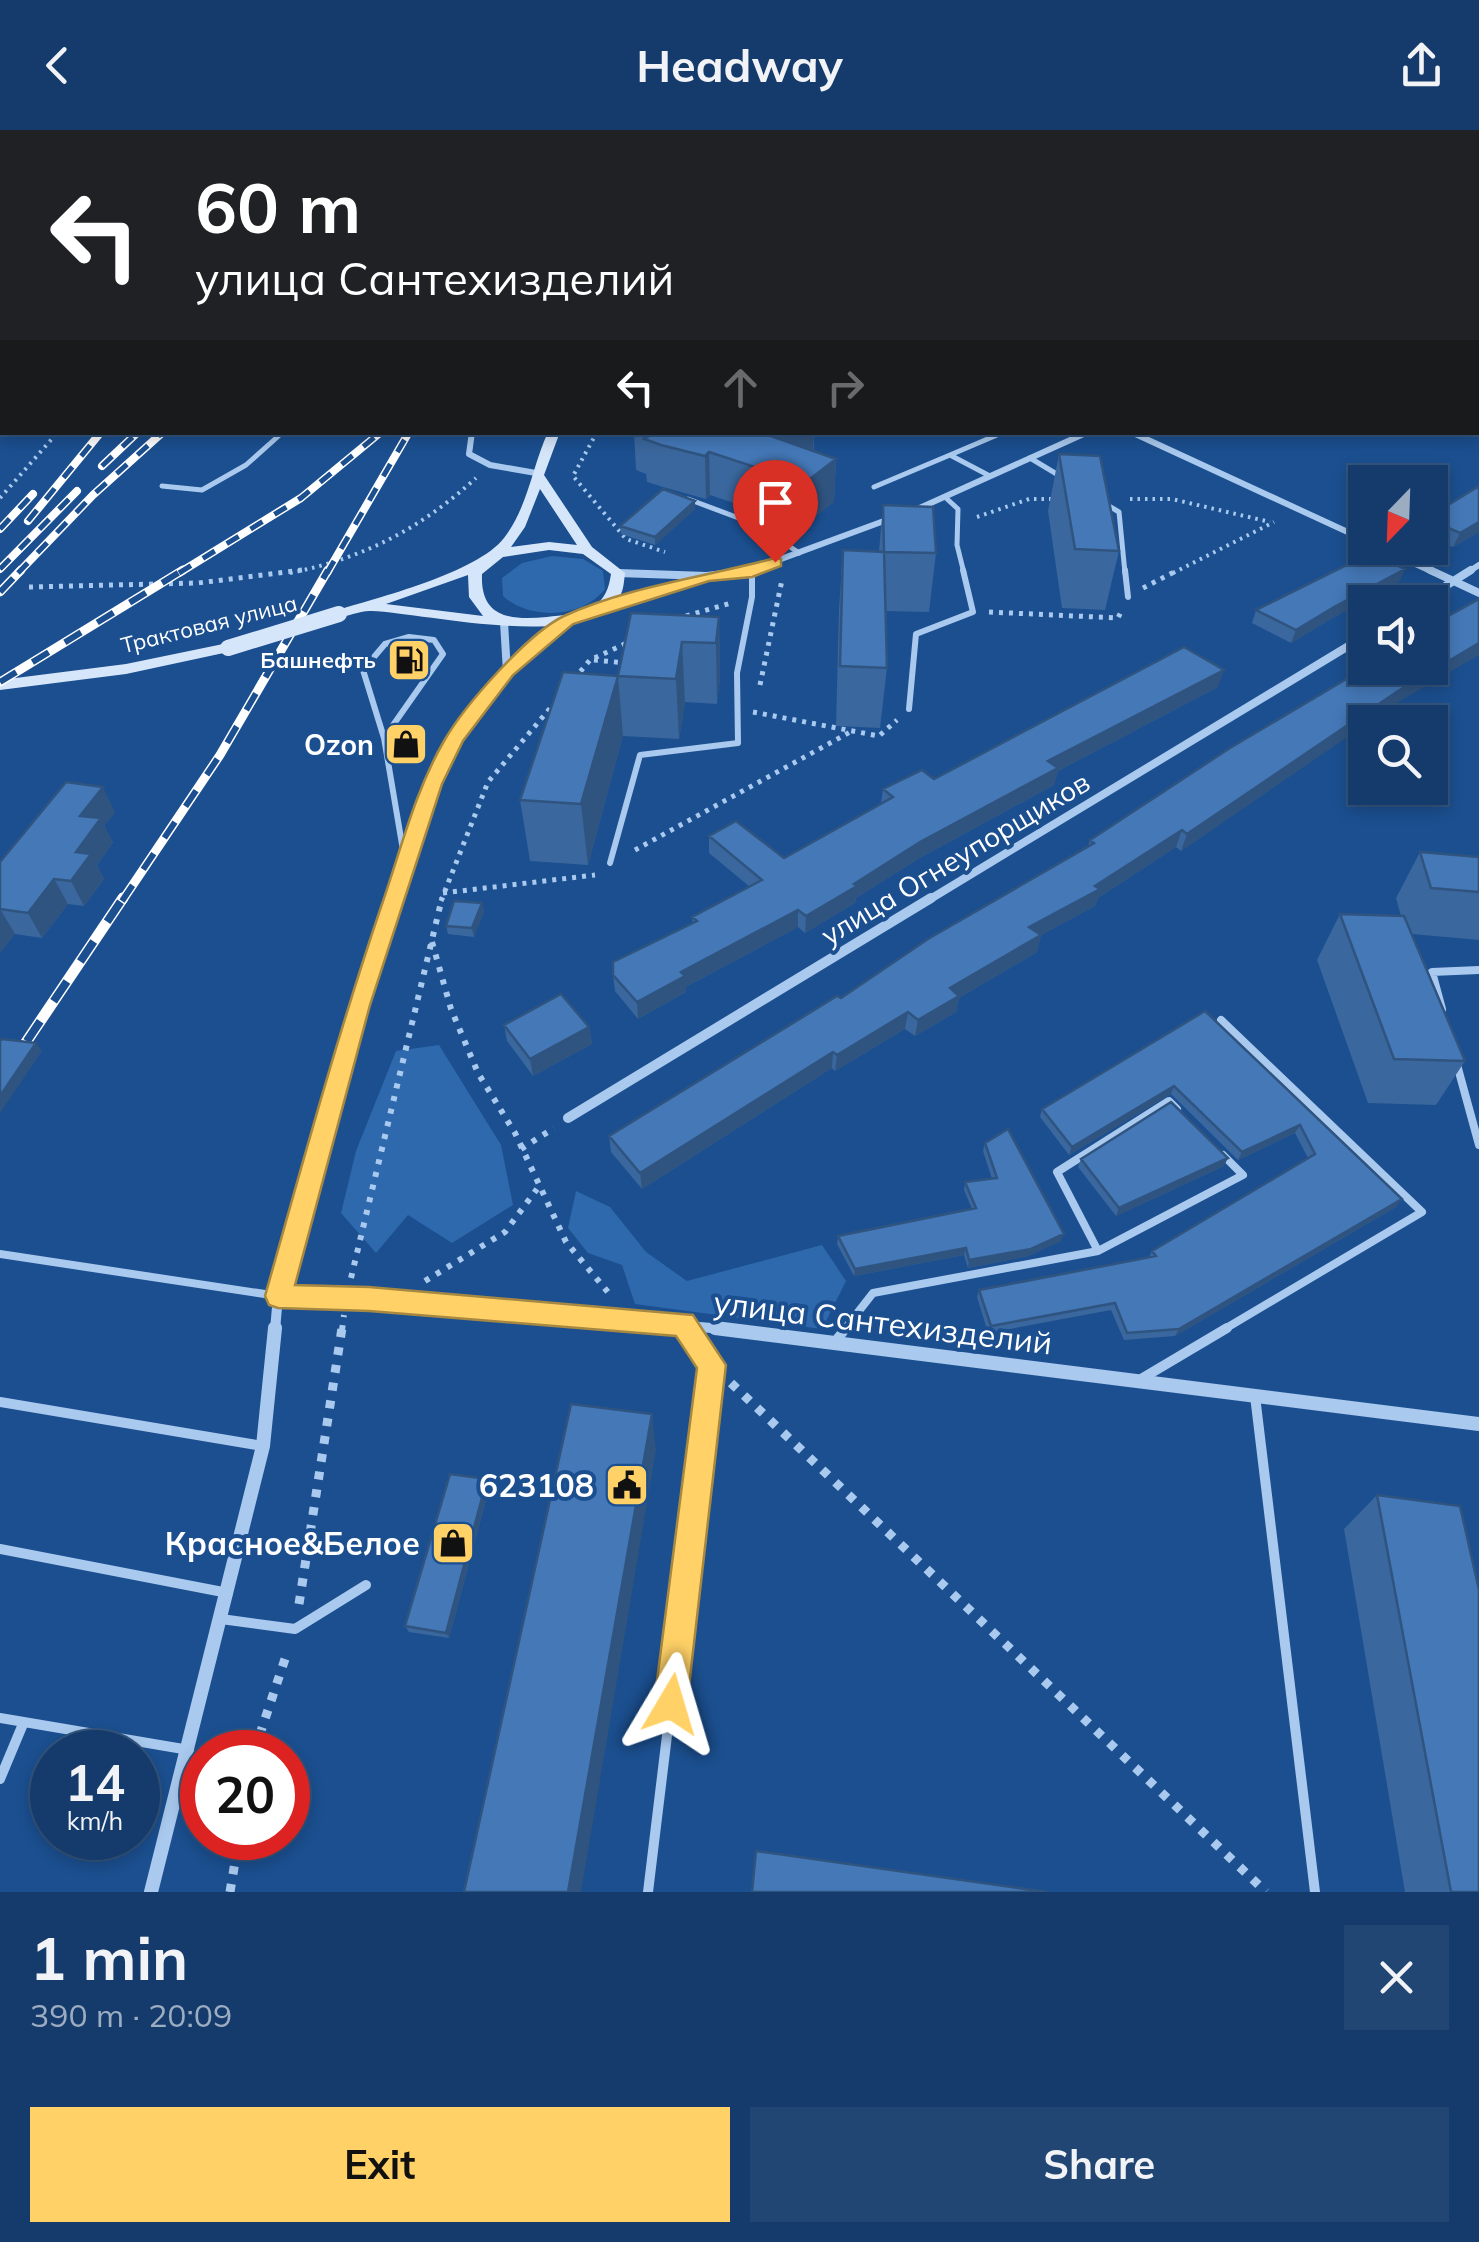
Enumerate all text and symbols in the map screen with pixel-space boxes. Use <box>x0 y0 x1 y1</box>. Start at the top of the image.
text: Headway <box>636 37 843 93</box>
icon: back <box>30 38 85 93</box>
icon: share <box>1394 38 1449 93</box>
text: 60 m <box>195 163 361 251</box>
icon: left <box>30 170 160 300</box>
text: улица Сантехизделий <box>195 250 674 306</box>
icon: left <box>608 360 663 415</box>
icon: ahead <box>713 360 768 415</box>
icon: right <box>818 360 873 415</box>
pin <box>733 460 818 563</box>
north arrow <box>1348 465 1448 565</box>
map controls <box>1348 465 1448 805</box>
icon: arrive <box>748 475 803 530</box>
button: sound <box>1348 585 1448 685</box>
street label: Трактовая улица <box>118 589 300 659</box>
fuel station icon: Башнефть <box>386 637 432 683</box>
place label: Башнефть <box>260 646 376 674</box>
button: search <box>1348 705 1448 805</box>
shop icon: Ozon <box>383 721 429 767</box>
place label: Ozon <box>304 727 374 762</box>
street label: улица Огнеупорщиков <box>814 764 1096 952</box>
street label: улица Сантехизделий <box>711 1281 1055 1363</box>
public building icon: 623108 <box>604 1462 650 1508</box>
place label: 623108 <box>479 1465 594 1505</box>
shop icon: Красное&Белое <box>430 1520 476 1566</box>
place label: Красное&Белое <box>165 1523 420 1563</box>
position arrow <box>619 1652 723 1756</box>
speed limit sign: 20 <box>180 1730 310 1860</box>
text: 14 <box>65 1751 125 1814</box>
text: km/h <box>67 1805 123 1836</box>
text: 1 min <box>30 1920 188 1995</box>
button: close <box>1344 1925 1449 2030</box>
text: 390 m · 20:09 <box>30 1995 232 2035</box>
button: Exit <box>30 2107 730 2222</box>
button: Share <box>750 2107 1449 2222</box>

